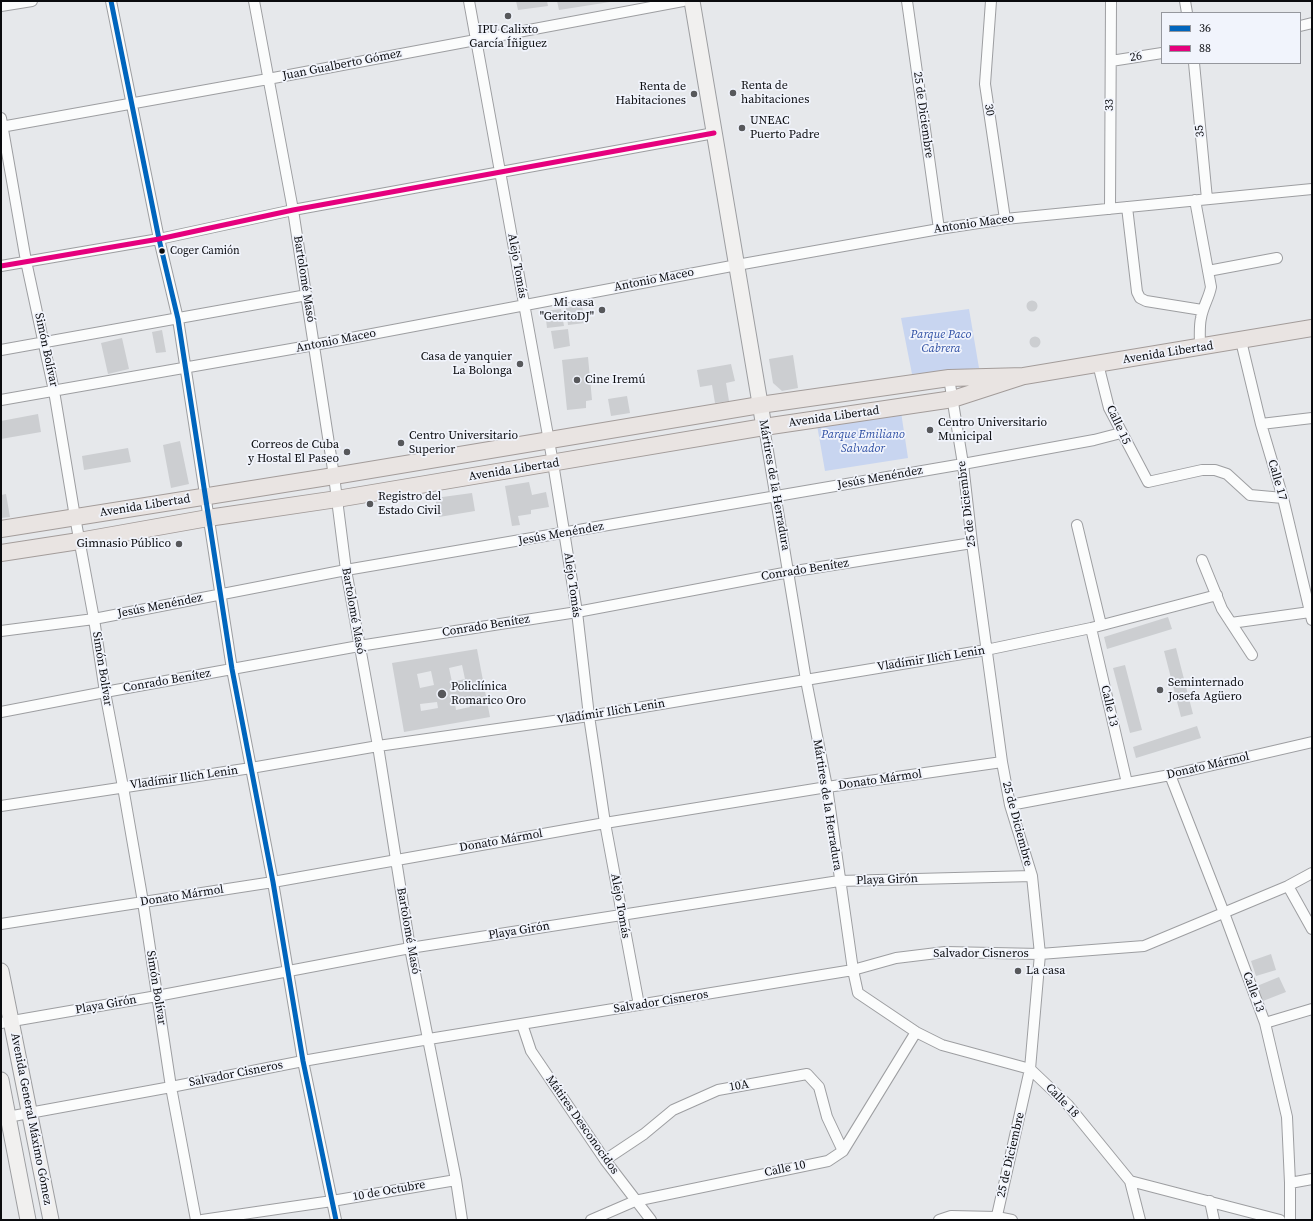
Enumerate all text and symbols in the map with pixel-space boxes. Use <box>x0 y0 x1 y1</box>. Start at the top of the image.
marker: IPU Calixto García Íñiguez <box>503 11 513 21</box>
legend <box>1161 12 1301 64</box>
text: 36 <box>1199 20 1211 36</box>
place label: IPU Calixto García Íñiguez <box>469 23 547 51</box>
text: 88 <box>1199 40 1211 56</box>
street label: Juan Gualberto Gómez <box>281 46 403 84</box>
street label: 26 <box>1129 49 1143 65</box>
street label: 25 de Diciembre <box>910 71 936 159</box>
place label: Renta de habitaciones <box>741 79 809 107</box>
place label: Renta de Habitaciones <box>616 80 686 108</box>
marker: Renta de habitaciones <box>728 88 738 98</box>
marker: Renta de Habitaciones <box>689 89 699 99</box>
street label: 33 <box>1103 99 1117 111</box>
street label: 30 <box>981 103 997 117</box>
place label: UNEAC Puerto Padre <box>750 114 820 142</box>
marker: UNEAC Puerto Padre <box>737 123 747 133</box>
street label: 35 <box>1192 124 1208 138</box>
street label: Antonio Maceo <box>933 211 1015 237</box>
street label: Alejo Tomás <box>504 232 530 300</box>
street label: Bartolomé Masó <box>290 235 318 323</box>
place label: Coger Camión <box>170 244 240 258</box>
marker: Coger Camión <box>157 246 167 256</box>
street label: Antonio Maceo <box>613 265 695 295</box>
place label: Mi casa "GeritoDJ" <box>540 296 594 324</box>
marker: Mi casa "GeritoDJ" <box>597 305 607 315</box>
street label: Simón Bolívar <box>31 312 61 388</box>
street label: Antonio Maceo <box>295 326 377 356</box>
park label: Parque Paco Cabrera <box>911 328 971 356</box>
street label: Avenida Libertad <box>1122 339 1214 367</box>
place label: Casa de yanquier La Bolonga <box>421 350 512 378</box>
marker: Casa de yanquier La Bolonga <box>515 359 525 369</box>
place label: Cine Iremú <box>585 373 646 387</box>
marker: Cine Iremú <box>572 375 582 385</box>
street label: Calle 15 <box>1103 403 1133 447</box>
street label: Avenida Libertad <box>788 404 880 430</box>
place label: Centro Universitario Municipal <box>938 416 1047 444</box>
street label: Mártires de la Herradura <box>755 418 793 552</box>
marker: Centro Universitario Municipal <box>925 425 935 435</box>
park label: Parque Emiliano Salvador <box>821 428 905 456</box>
place label: Centro Universitario Superior <box>409 429 518 457</box>
place label: Correos de Cuba y Hostal El Paseo <box>248 438 339 466</box>
marker: Centro Universitario Superior <box>396 438 406 448</box>
marker: Correos de Cuba y Hostal El Paseo <box>342 447 352 457</box>
street label: Avenida Libertad <box>468 456 560 484</box>
street label: Calle 17 <box>1264 458 1290 502</box>
street label: 25 de Diciembre <box>955 460 979 548</box>
street label: Jesús Menéndez <box>836 463 924 493</box>
place label: Registro del Estado Civil <box>378 490 441 518</box>
street label: Avenida Libertad <box>99 492 191 520</box>
marker: Registro del Estado Civil <box>365 499 375 509</box>
street label: Jesús Menéndez <box>517 519 605 549</box>
place label: Gimnasio Público <box>76 537 171 551</box>
marker: Gimnasio Público <box>174 539 184 549</box>
street label: Alejo Tomás <box>560 552 584 618</box>
street label: Conrado Benítez <box>760 556 850 584</box>
street label: Bartolomé Masó <box>338 567 368 655</box>
street label: Jesús Menéndez <box>116 591 204 621</box>
street label: Conrado Benítez <box>441 612 531 640</box>
street label: Simón Bolívar <box>89 631 115 707</box>
street label: Vladímir Ilich Lenin <box>876 643 986 675</box>
street label: Conrado Benítez <box>122 666 212 696</box>
place label: Seminternado Josefa Agüero <box>1168 676 1244 704</box>
place label: Policlínica Romarico Oro <box>451 680 526 708</box>
street label: Calle 13 <box>1097 684 1121 728</box>
marker: Seminternado Josefa Agüero <box>1155 685 1165 695</box>
marker: Policlínica Romarico Oro <box>436 688 448 700</box>
street label: Vladímir Ilich Lenin <box>556 696 666 728</box>
street label: Mártires de la Herradura <box>810 738 844 872</box>
street label: Donato Mármol <box>1165 749 1251 783</box>
street label: Vladímir Ilich Lenin <box>129 763 239 793</box>
street label: Donato Mármol <box>837 767 923 793</box>
street label: 25 de Diciembre <box>999 780 1035 868</box>
street label: Donato Mármol <box>458 827 544 855</box>
street label: Alejo Tomás <box>607 872 633 940</box>
street label: Playa Girón <box>856 872 918 888</box>
street label: Donato Mármol <box>139 882 225 910</box>
street label: Bartolomé Masó <box>393 887 423 975</box>
street label: Playa Girón <box>487 919 551 943</box>
street label: Salvador Cisneros <box>933 947 1029 961</box>
street label: Simón Bolívar <box>143 950 169 1026</box>
place label: La casa <box>1026 964 1065 978</box>
marker: La casa <box>1013 966 1023 976</box>
street label: Calle 13 <box>1239 970 1267 1014</box>
street label: Salvador Cisneros <box>613 987 709 1017</box>
street label: Playa Girón <box>74 993 138 1017</box>
street label: Avenida General Máximo Gómez <box>7 1032 55 1206</box>
street label: Salvador Cisneros <box>188 1058 284 1090</box>
street label: Mátires Desconocidos <box>542 1073 622 1177</box>
street label: 10A <box>728 1077 750 1095</box>
street label: Calle 18 <box>1042 1081 1082 1121</box>
street label: 25 de Diciembre <box>994 1111 1028 1199</box>
street label: Calle 10 <box>763 1158 807 1180</box>
street label: 10 de Octubre <box>351 1178 427 1204</box>

